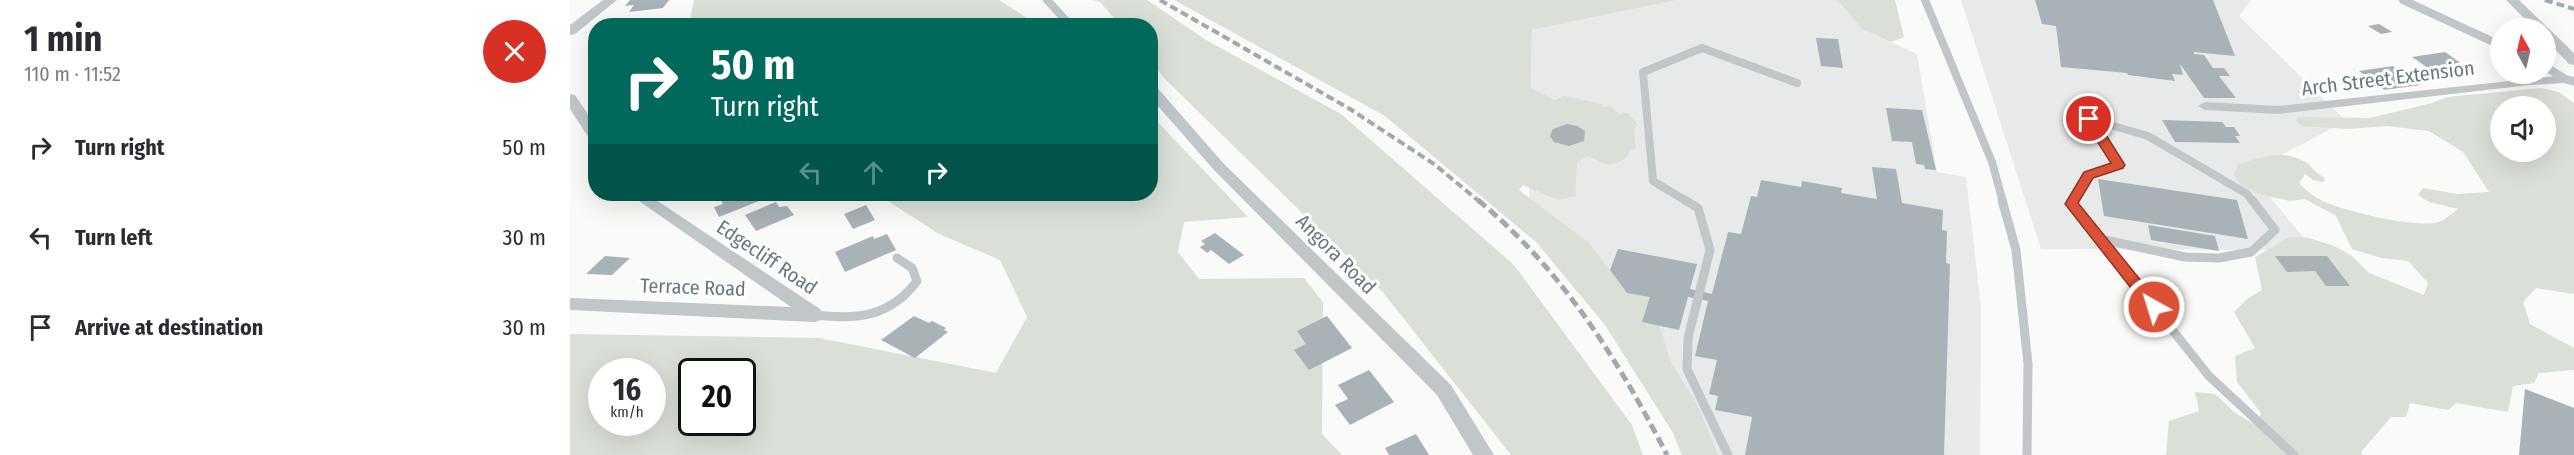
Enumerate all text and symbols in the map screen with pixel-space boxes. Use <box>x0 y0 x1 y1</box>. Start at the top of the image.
text: 1 min <box>24 17 102 61</box>
north arrow <box>2490 18 2556 84</box>
map controls <box>2490 18 2556 162</box>
button: close <box>483 20 546 83</box>
text: 50 m <box>711 40 795 90</box>
icon: right <box>612 42 690 120</box>
street label: Arch Street Extension <box>2300 55 2476 101</box>
text: 110 m · 11:52 <box>24 62 121 86</box>
text: Turn right <box>711 91 819 123</box>
pin <box>2063 93 2114 144</box>
button: sound <box>2490 96 2556 162</box>
icon: arrive <box>2072 102 2105 135</box>
icon: right <box>24 131 57 164</box>
text: Turn right <box>75 134 164 161</box>
text: 50 m <box>502 134 546 161</box>
icon: left <box>794 156 827 189</box>
icon: ahead <box>857 156 890 189</box>
icon: right <box>920 156 953 189</box>
street label: Angora Road <box>1291 209 1381 299</box>
street label: Edgecliff Road <box>712 215 822 299</box>
icon: left <box>24 221 57 254</box>
text: Turn left <box>75 224 153 251</box>
text: 30 m <box>503 224 546 251</box>
street label: Terrace Road <box>640 273 746 301</box>
position arrow <box>2122 275 2186 339</box>
icon: arrive <box>24 311 57 344</box>
text: Arrive at destination <box>75 314 263 341</box>
text: 30 m <box>503 314 546 341</box>
speed limit sign: 20 <box>678 358 756 436</box>
text: 16 <box>613 372 641 408</box>
text: km/h <box>610 403 644 421</box>

